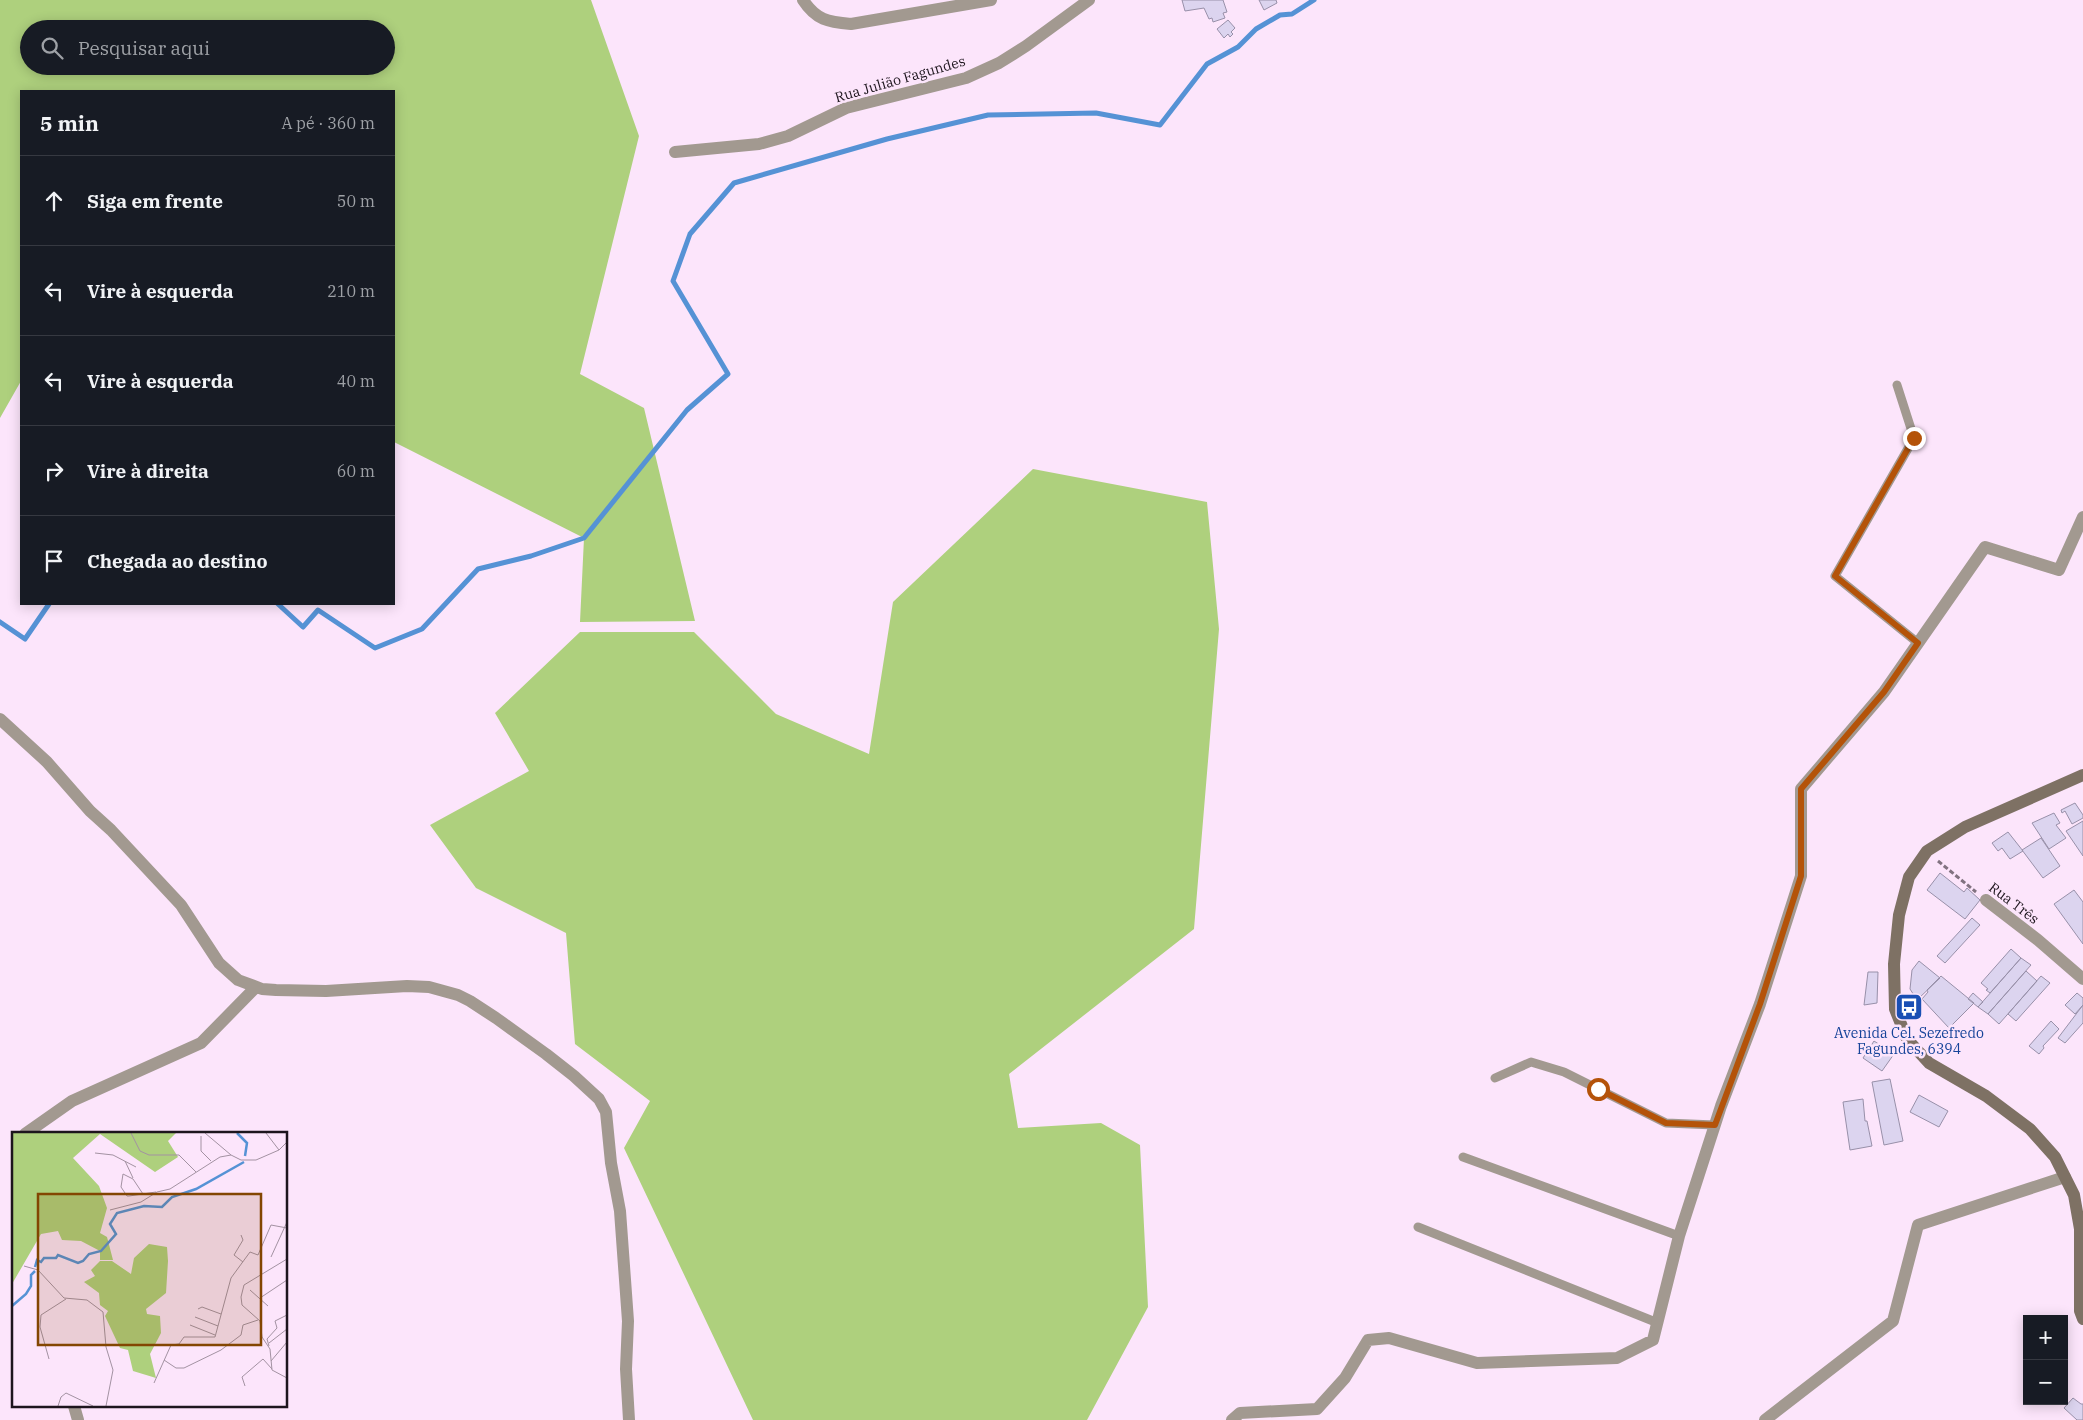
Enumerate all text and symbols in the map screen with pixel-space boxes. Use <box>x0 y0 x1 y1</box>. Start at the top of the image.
search box <box>20 20 395 75</box>
icon: search <box>38 34 66 62</box>
text: Pesquisar aqui <box>78 36 210 60</box>
street label: Rua Julião Fagundes <box>833 52 968 106</box>
text: 5 min <box>40 109 99 137</box>
text: A pé · 360 m <box>281 113 375 133</box>
icon: ahead <box>40 187 68 215</box>
text: Siga em frente <box>87 189 223 213</box>
text: 50 m <box>337 191 375 211</box>
icon: left <box>40 277 68 305</box>
text: Vire à esquerda <box>87 279 234 303</box>
text: 210 m <box>327 281 375 301</box>
icon: left <box>40 367 68 395</box>
text: Vire à esquerda <box>87 369 234 393</box>
text: 40 m <box>337 371 375 391</box>
route end <box>1903 427 1926 450</box>
icon: right <box>40 457 68 485</box>
text: Vire à direita <box>87 459 209 483</box>
text: 60 m <box>337 461 375 481</box>
icon: arrive <box>40 547 68 575</box>
text: Chegada ao destino <box>87 549 268 573</box>
street label: Rua Três <box>1985 878 2043 928</box>
bus stop icon: Avenida Cel. Sezefredo Fagundes, 6394 <box>1894 992 1924 1022</box>
place label: Avenida Cel. Sezefredo Fagundes, 6394 <box>1834 1024 1984 1058</box>
route start <box>1587 1078 1610 1101</box>
inset map <box>12 1132 288 1408</box>
map controls <box>2023 1315 2068 1405</box>
button: + <box>2023 1315 2068 1360</box>
button: − <box>2023 1360 2068 1405</box>

